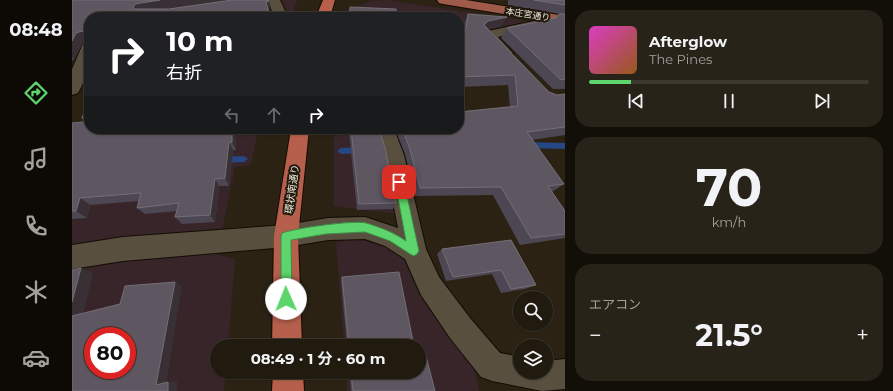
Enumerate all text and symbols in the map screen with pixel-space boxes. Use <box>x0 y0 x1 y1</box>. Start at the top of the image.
street label: 本庄宮通り <box>505 5 551 23</box>
text: 08:48 <box>9 19 63 41</box>
text: 10 m <box>166 24 233 58</box>
icon: right <box>100 28 152 80</box>
text: Afterglow <box>649 32 727 51</box>
text: The Pines <box>649 51 712 67</box>
text: 右折 <box>166 62 202 84</box>
icon: directions <box>22 79 50 107</box>
icon: previous <box>625 90 647 112</box>
icon: pause <box>718 90 740 112</box>
icon: next <box>811 90 833 112</box>
icon: left <box>221 104 243 126</box>
icon: ahead <box>263 104 285 126</box>
icon: right <box>305 104 327 126</box>
icon: music <box>22 145 50 173</box>
text: 70 <box>696 156 762 219</box>
street label: 環状南通り <box>282 163 302 215</box>
pin <box>382 165 416 199</box>
icon: arrive <box>388 171 410 193</box>
icon: phone <box>22 212 50 240</box>
text: km/h <box>712 214 746 230</box>
icon: climate <box>22 278 50 306</box>
position arrow <box>265 278 307 320</box>
map controls <box>513 291 553 379</box>
button: search <box>513 291 553 331</box>
text: エアコン <box>589 296 641 312</box>
text: 21.5° <box>695 317 763 354</box>
text: − <box>589 322 602 349</box>
text: + <box>856 322 869 349</box>
speed limit sign: 80 <box>84 327 136 379</box>
button: layers <box>513 339 553 379</box>
icon: car <box>22 344 50 372</box>
text: 08:49 · 1 分 · 60 m <box>251 349 385 368</box>

